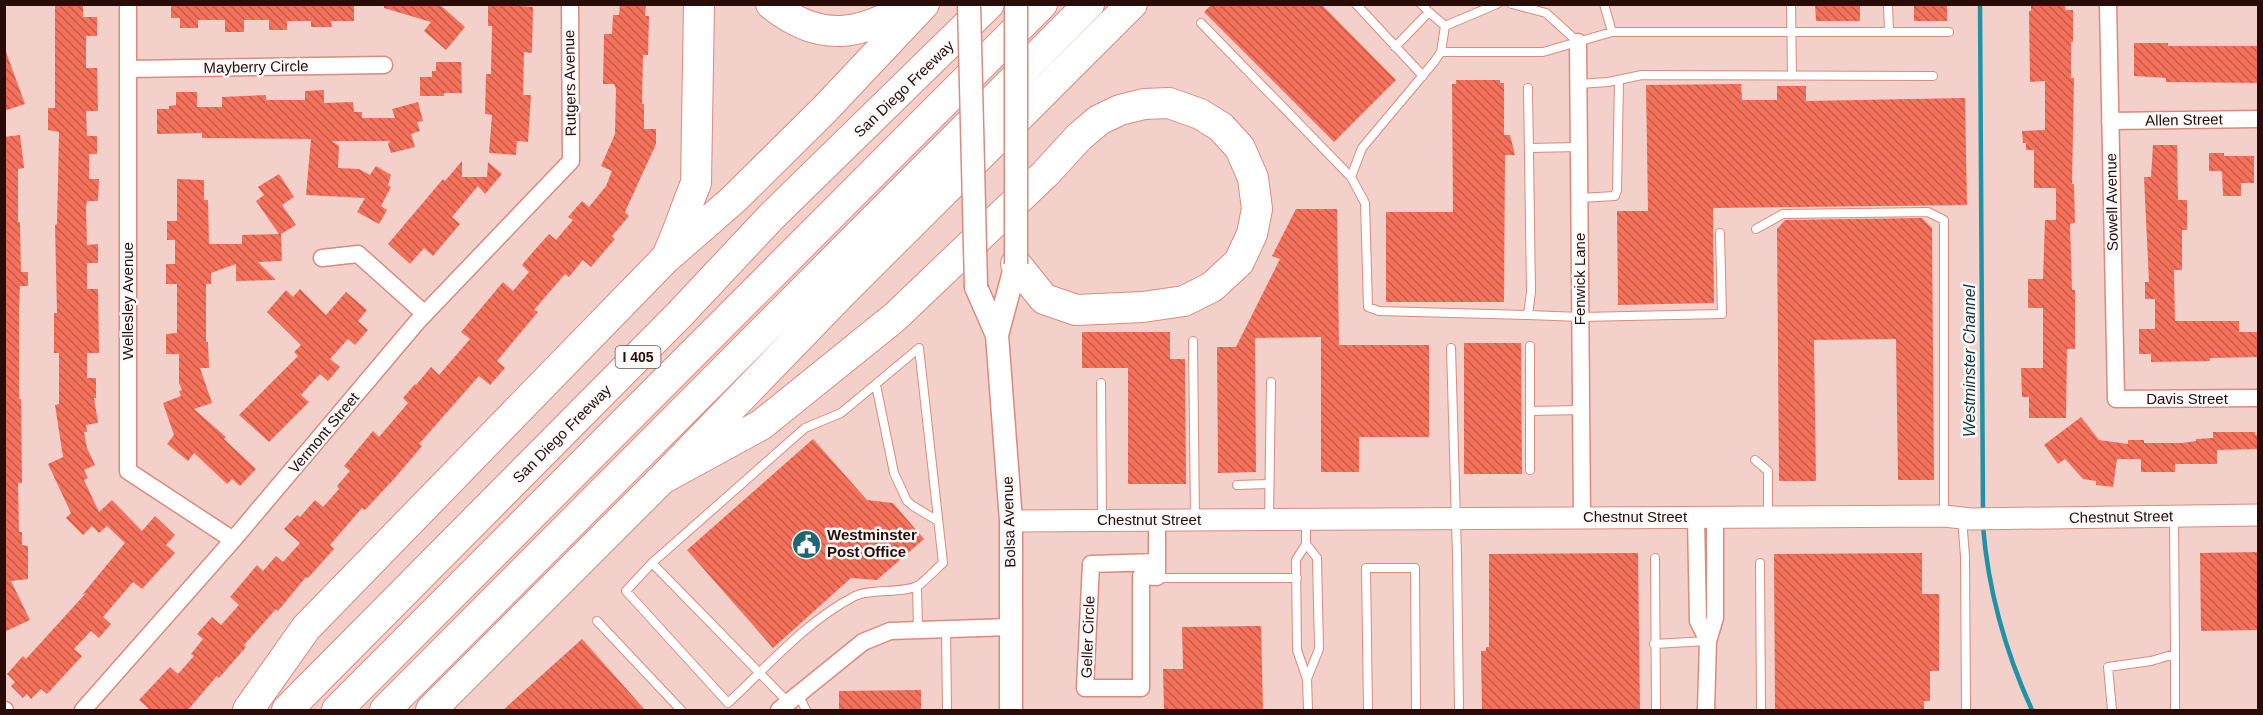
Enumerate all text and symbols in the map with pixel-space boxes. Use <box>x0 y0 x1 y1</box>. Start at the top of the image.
street label: Rutgers Avenue <box>560 30 579 136</box>
street label: San Diego Freeway <box>850 36 957 141</box>
street label: Mayberry Circle <box>203 57 309 76</box>
street label: Allen Street <box>2145 110 2224 129</box>
street label: Sowell Avenue <box>2102 153 2121 251</box>
street label: Fenwick Lane <box>1571 233 1588 325</box>
street label: Wellesley Avenue <box>119 242 136 360</box>
water label: Westminster Channel <box>1961 284 1978 437</box>
road number: I 405 <box>616 346 660 368</box>
street label: San Diego Freeway <box>509 381 615 486</box>
street label: Vermont Street <box>285 388 363 476</box>
street label: Davis Street <box>2146 390 2229 407</box>
street label: Bolsa Avenue <box>998 476 1019 568</box>
street label: Chestnut Street <box>2069 507 2174 526</box>
street label: Chestnut Street <box>1583 508 1688 525</box>
street label: Chestnut Street <box>1097 511 1202 528</box>
place label: Westminster Post Office <box>827 526 917 560</box>
public building icon: Westminster Post Office <box>790 528 822 560</box>
street label: Geller Circle <box>1078 595 1097 679</box>

